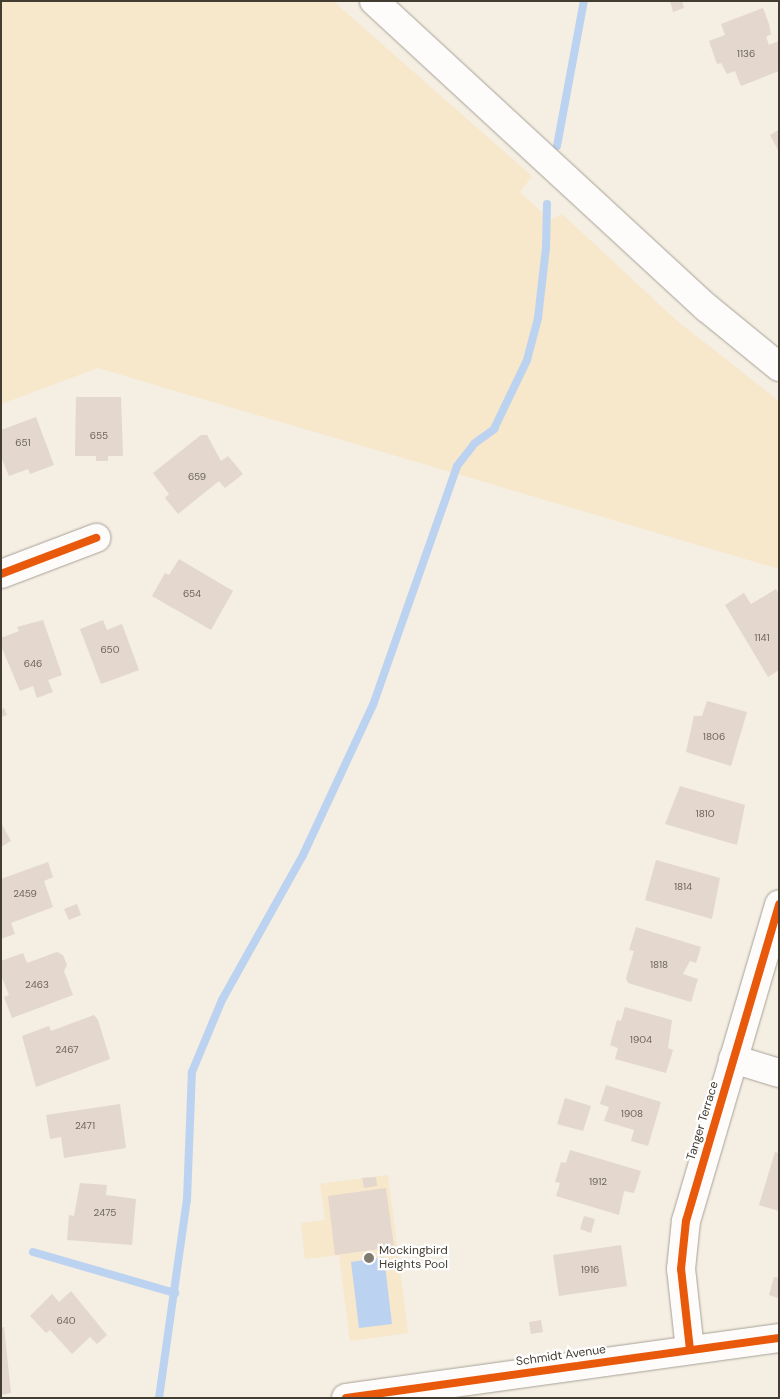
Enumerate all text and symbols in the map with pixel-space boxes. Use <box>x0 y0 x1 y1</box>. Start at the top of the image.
house number: 1136 <box>737 48 755 60</box>
house number: 655 <box>90 430 108 442</box>
house number: 651 <box>15 437 31 449</box>
house number: 659 <box>188 471 206 483</box>
house number: 654 <box>183 588 201 600</box>
house number: 1141 <box>754 632 770 644</box>
house number: 650 <box>100 644 120 656</box>
house number: 646 <box>24 658 42 670</box>
house number: 1806 <box>703 731 725 743</box>
house number: 1810 <box>696 808 714 820</box>
house number: 1814 <box>674 881 692 893</box>
house number: 2459 <box>13 888 37 900</box>
house number: 1818 <box>650 959 668 971</box>
house number: 2463 <box>25 979 49 991</box>
house number: 1904 <box>630 1034 652 1046</box>
house number: 2467 <box>55 1044 79 1056</box>
street label: Tanger Terrace <box>684 1080 722 1162</box>
house number: 1908 <box>621 1108 643 1120</box>
house number: 2471 <box>75 1120 95 1132</box>
house number: 1912 <box>589 1176 607 1188</box>
house number: 2475 <box>94 1207 116 1219</box>
place label: Mockingbird Heights Pool <box>379 1244 448 1272</box>
marker: Mockingbird Heights Pool <box>363 1252 375 1264</box>
house number: 1916 <box>581 1264 599 1276</box>
house number: 640 <box>56 1315 76 1327</box>
street label: Schmidt Avenue <box>515 1343 607 1369</box>

